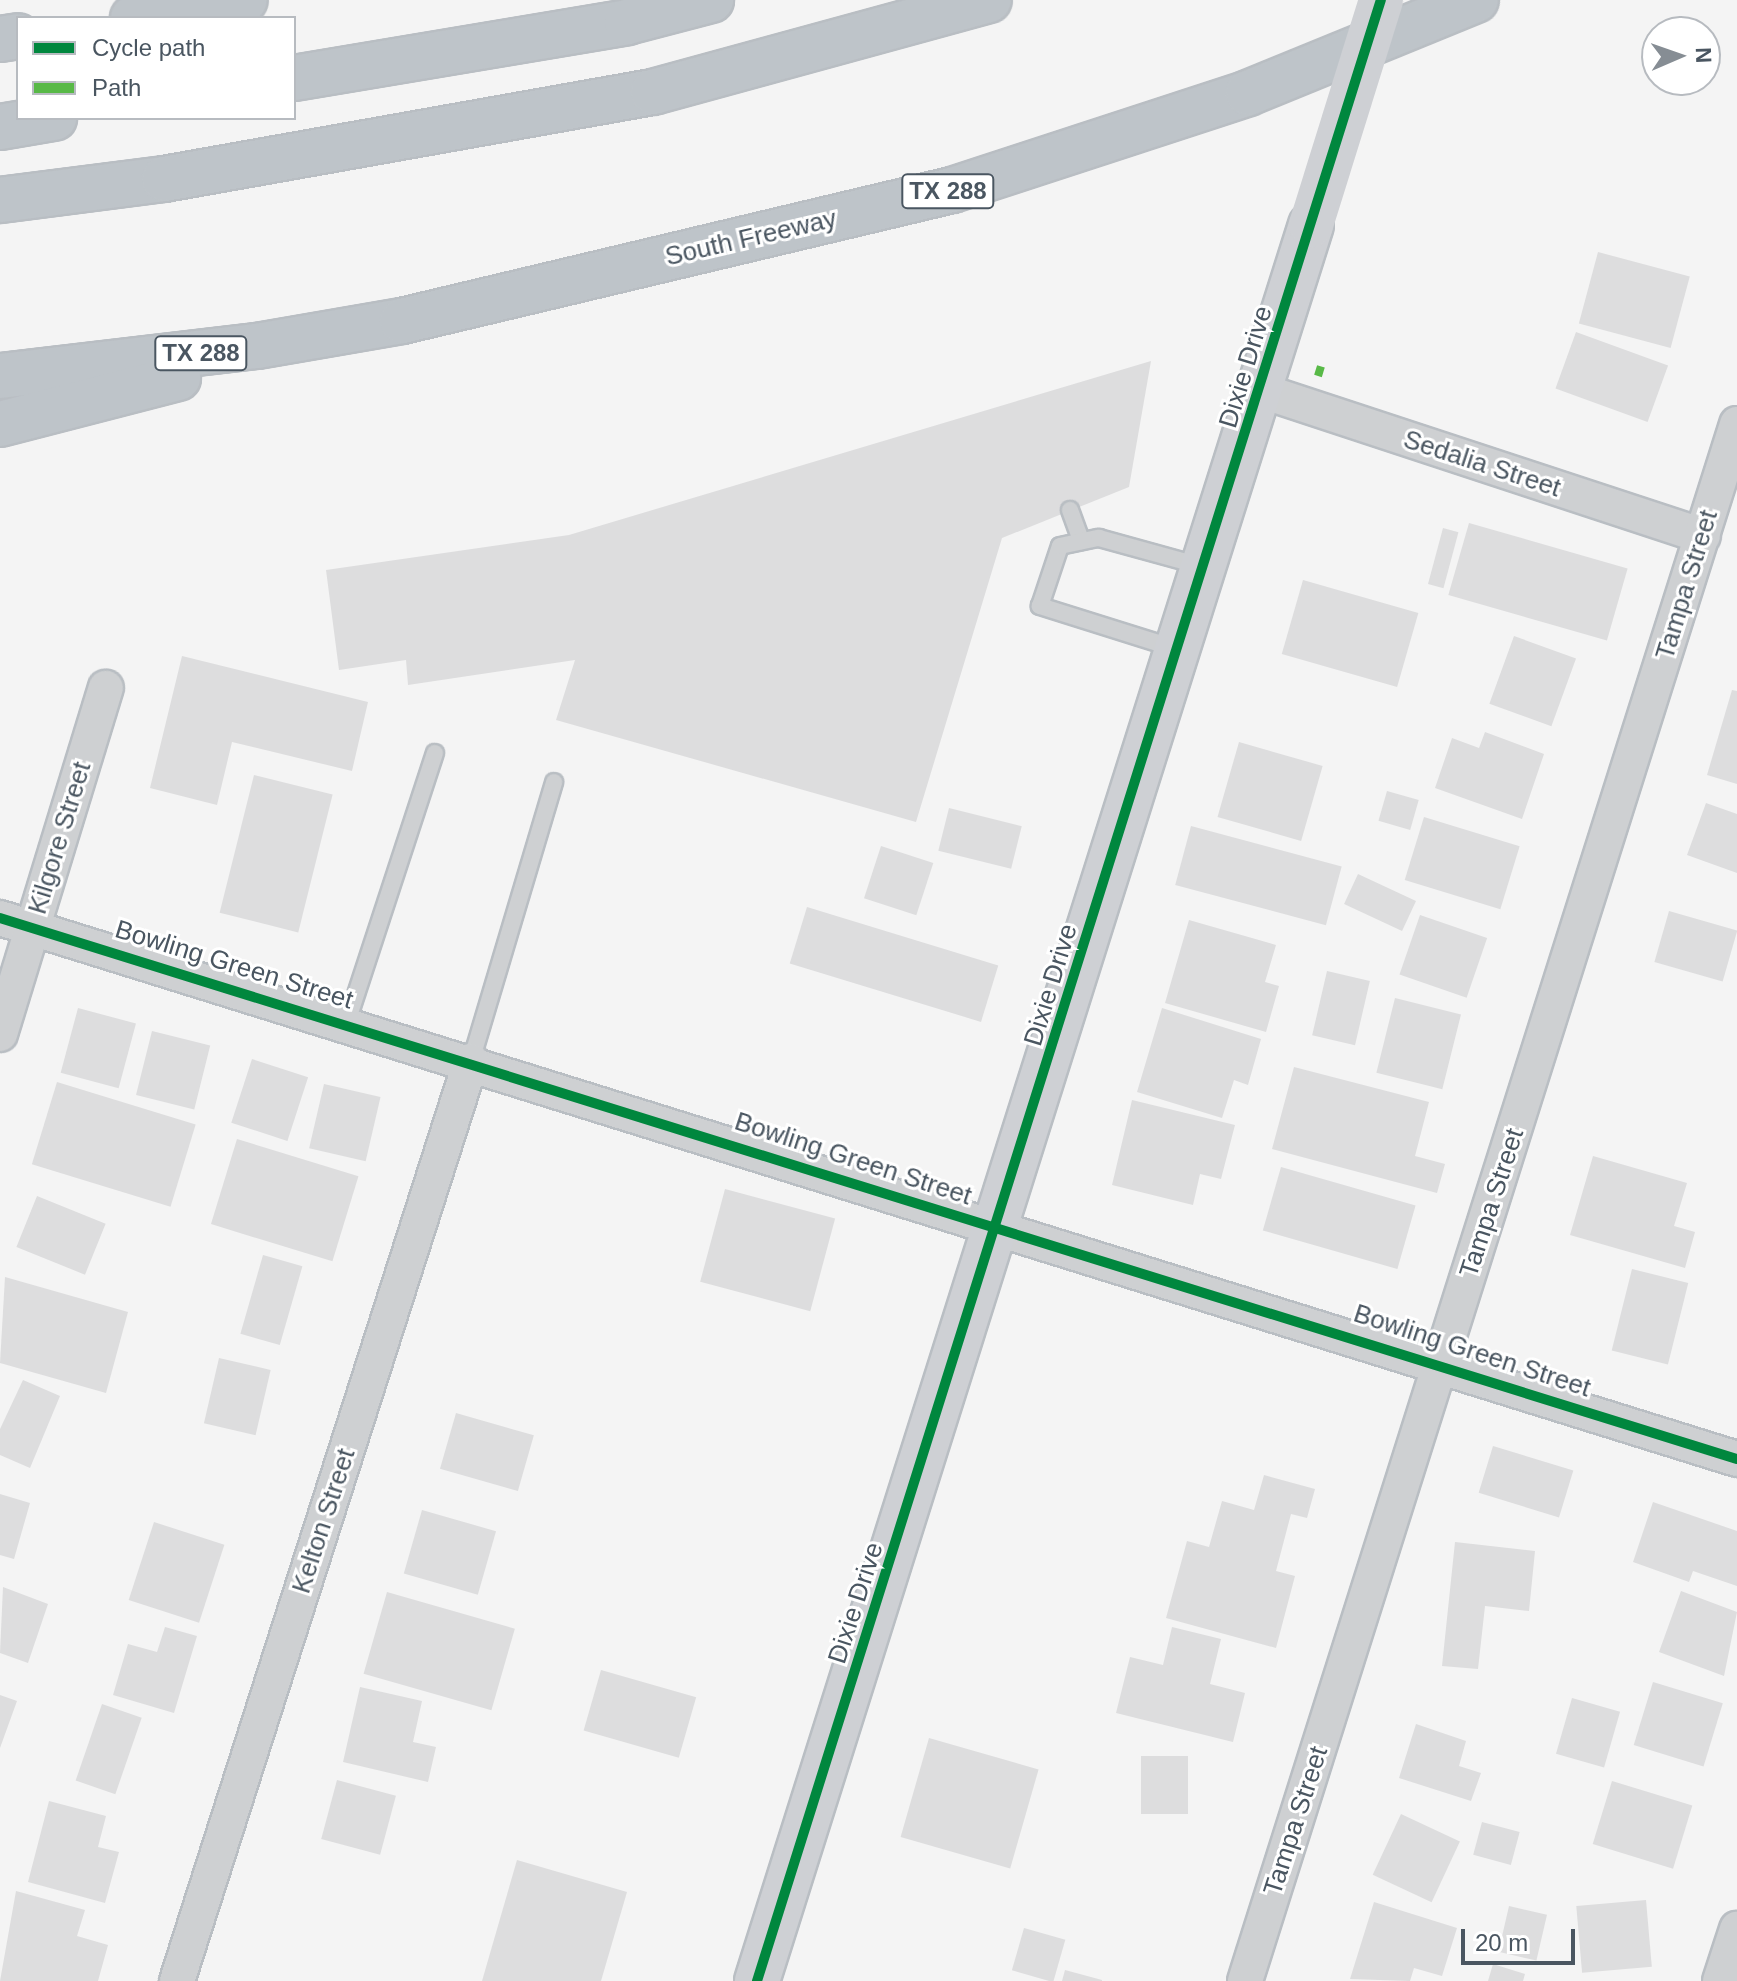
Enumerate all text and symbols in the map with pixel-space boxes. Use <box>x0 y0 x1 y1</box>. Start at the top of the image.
legend <box>16 16 296 120</box>
north arrow <box>1641 16 1721 96</box>
text: Cycle path <box>92 34 205 61</box>
text: N <box>1691 47 1716 64</box>
text: Path <box>92 74 141 101</box>
road number: TX 288 <box>900 171 996 211</box>
street label: South Freeway <box>662 203 840 273</box>
street label: Dixie Drive <box>1213 302 1279 432</box>
road number: TX 288 <box>153 333 249 373</box>
street label: Sedalia Street <box>1400 424 1564 504</box>
street label: Tampa Street <box>1649 507 1725 663</box>
street label: Kilgore Street <box>22 758 98 918</box>
street label: Bowling Green Street <box>111 914 357 1016</box>
street label: Dixie Drive <box>1018 920 1084 1050</box>
street label: Bowling Green Street <box>731 1106 975 1212</box>
street label: Tampa Street <box>1453 1125 1531 1281</box>
street label: Bowling Green Street <box>1350 1298 1594 1404</box>
street label: Kelton Street <box>286 1445 362 1597</box>
street label: Dixie Drive <box>822 1538 890 1668</box>
street label: Tampa Street <box>1257 1743 1335 1899</box>
scale bar <box>1465 1913 1579 1963</box>
text: 20 m <box>1475 1929 1528 1956</box>

